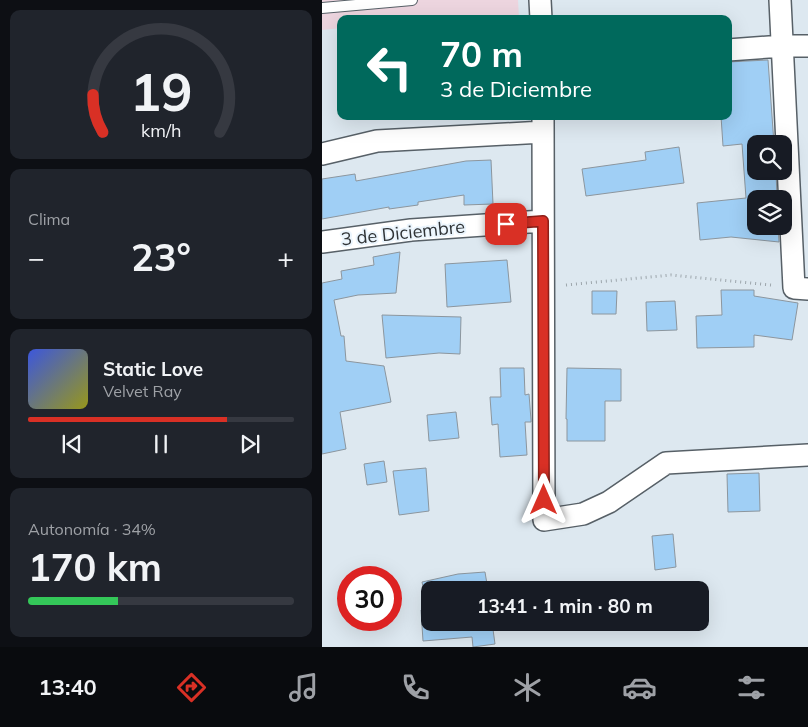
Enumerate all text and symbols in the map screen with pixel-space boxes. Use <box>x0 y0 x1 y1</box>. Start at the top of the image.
text: 70 m <box>440 32 523 76</box>
icon: left <box>357 35 422 100</box>
text: 19 <box>130 59 192 124</box>
text: 3 de Diciembre <box>440 75 592 103</box>
text: km/h <box>141 119 181 141</box>
map controls <box>747 135 792 235</box>
button: search <box>747 135 792 180</box>
button: layers <box>747 190 792 235</box>
pin <box>485 203 527 245</box>
text: Clima <box>28 209 70 229</box>
icon: arrive <box>492 210 520 238</box>
street label: 3 de Diciembre <box>340 215 466 250</box>
text: 23° <box>131 233 191 281</box>
text: − <box>28 240 45 275</box>
text: + <box>277 240 294 275</box>
text: Static Love <box>103 357 203 381</box>
text: Velvet Ray <box>103 381 182 401</box>
icon: previous <box>58 430 86 458</box>
icon: pause <box>147 430 175 458</box>
icon: next <box>236 430 264 458</box>
position arrow <box>517 473 569 525</box>
text: Autonomía · 34% <box>28 519 156 539</box>
text: 170 km <box>28 543 162 591</box>
speed limit sign: 30 <box>337 566 402 631</box>
text: 13:41 · 1 min · 80 m <box>477 594 653 618</box>
icon: directions <box>174 670 209 705</box>
icon: music <box>286 670 321 705</box>
icon: phone <box>398 670 433 705</box>
icon: climate <box>510 670 545 705</box>
icon: car <box>622 670 657 705</box>
icon: filters <box>734 670 769 705</box>
text: 13:40 <box>39 673 97 701</box>

